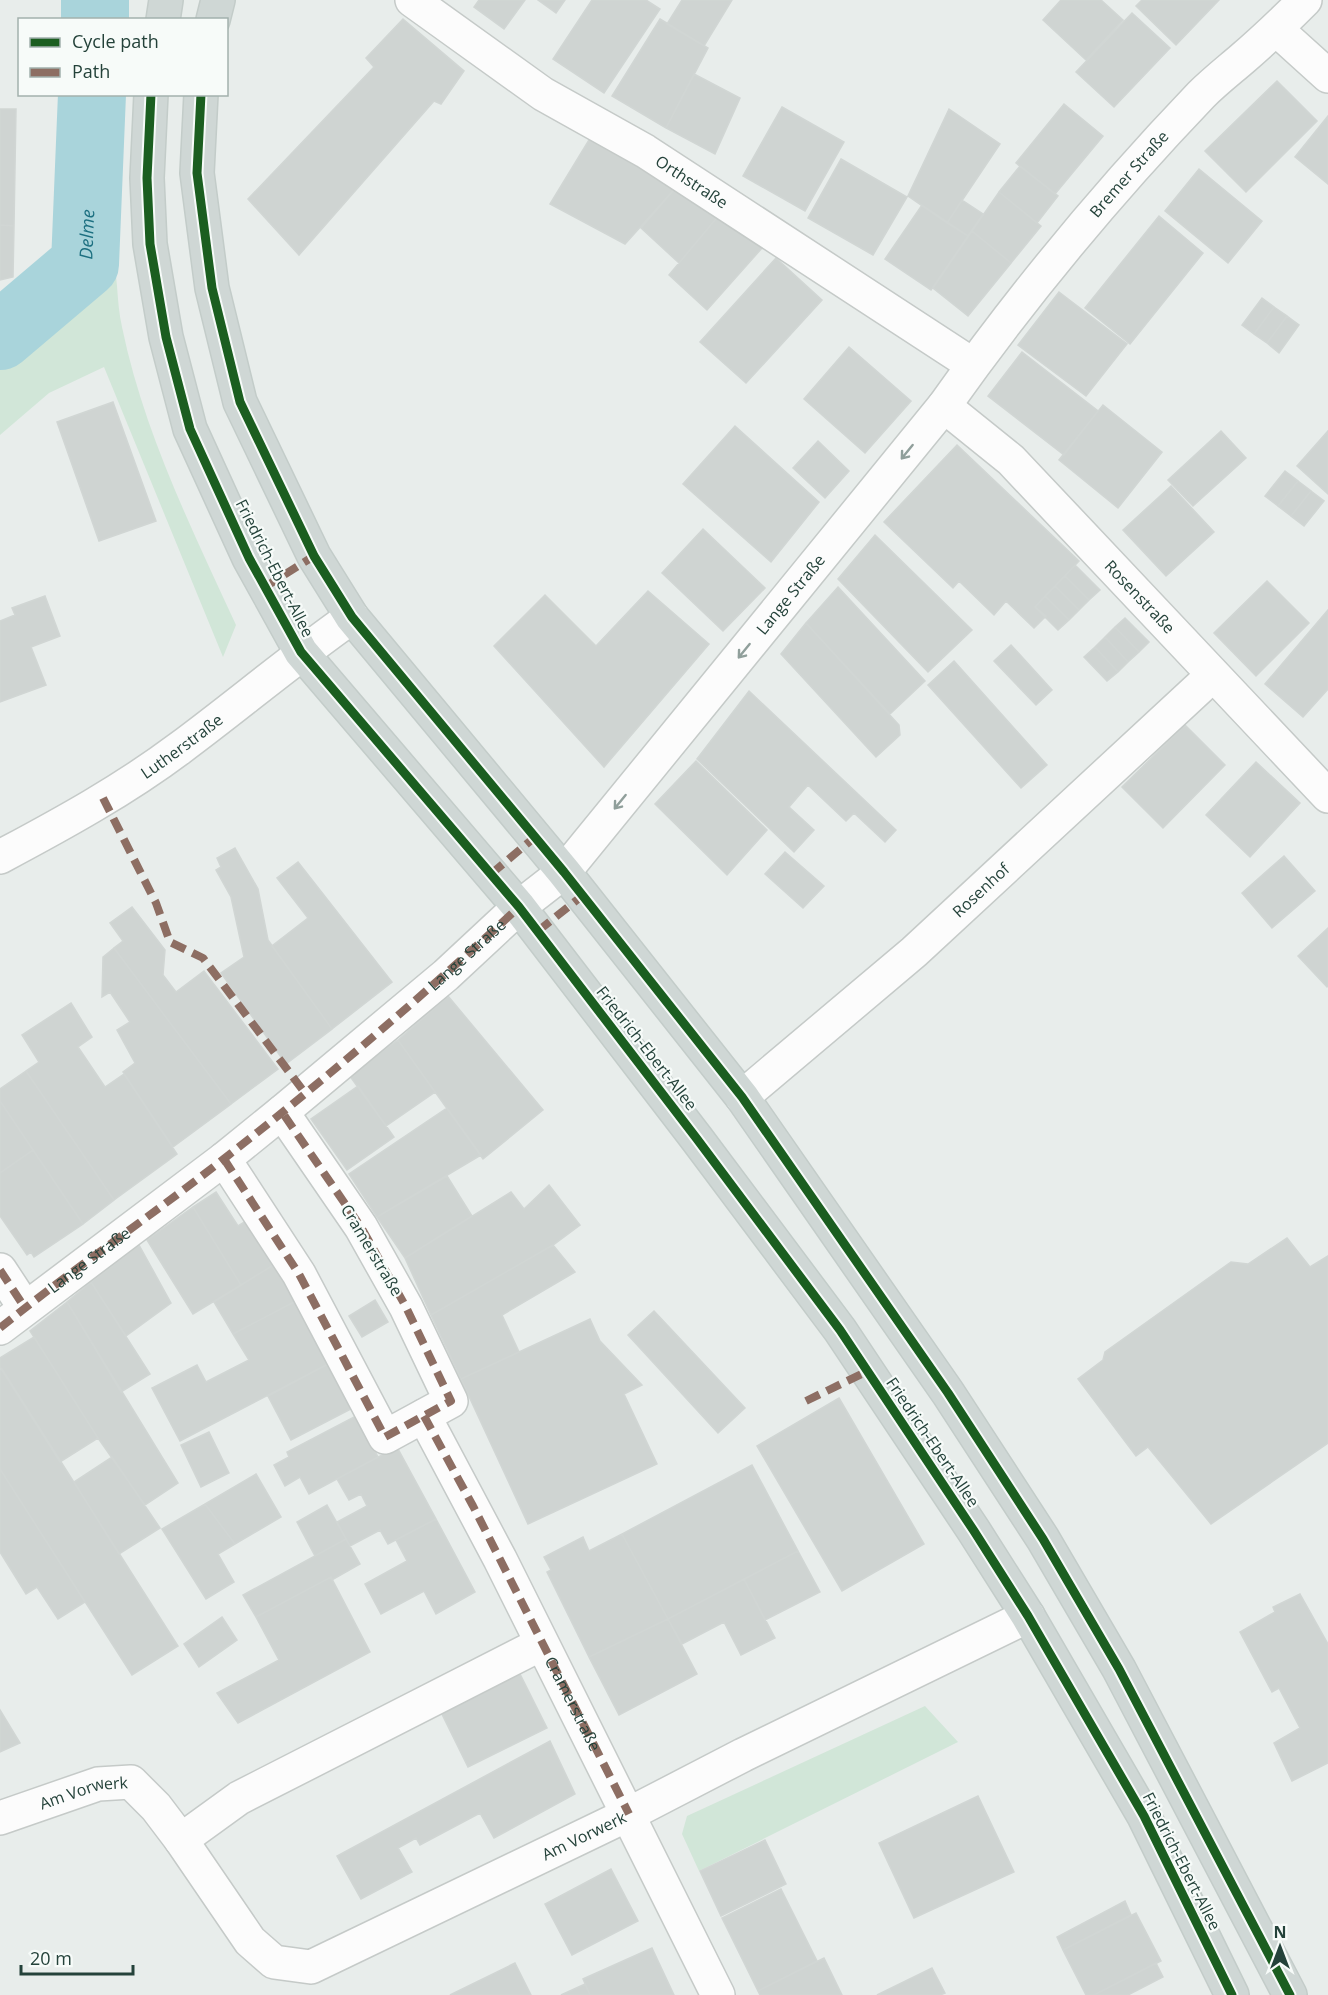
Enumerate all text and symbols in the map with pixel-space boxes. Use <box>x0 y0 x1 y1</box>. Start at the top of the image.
legend <box>18 18 228 96</box>
text: Cycle path <box>72 29 159 53</box>
text: Path <box>72 59 110 83</box>
street label: Bremer Straße <box>1084 126 1173 222</box>
street label: Orthstraße <box>651 150 732 213</box>
water label: Delme <box>73 209 99 260</box>
one-way arrow <box>901 443 914 459</box>
street label: Friedrich-Ebert-Allee <box>231 495 319 641</box>
street label: Lange Straße <box>751 549 830 639</box>
street label: Rosenstraße <box>1100 555 1180 638</box>
one-way arrow <box>737 643 750 659</box>
street label: Lutherstraße <box>136 708 227 784</box>
one-way arrow <box>614 794 627 810</box>
street label: Rosenhof <box>947 857 1015 922</box>
street label: Lange Straße <box>423 914 510 995</box>
street label: Friedrich-Ebert-Allee <box>592 981 702 1115</box>
street label: Cramerstraße <box>336 1200 408 1300</box>
street label: Lange Straße <box>43 1222 135 1298</box>
street label: Friedrich-Ebert-Allee <box>881 1373 985 1511</box>
street label: Cramerstraße <box>540 1652 606 1755</box>
street label: Am Vorwerk <box>36 1771 129 1814</box>
street label: Friedrich-Ebert-Allee <box>1138 1788 1226 1934</box>
street label: Am Vorwerk <box>538 1806 630 1865</box>
north arrow <box>1250 1917 1310 1977</box>
text: N <box>1273 1921 1287 1943</box>
scale bar <box>21 1938 134 1976</box>
text: 20 m <box>30 1946 72 1970</box>

